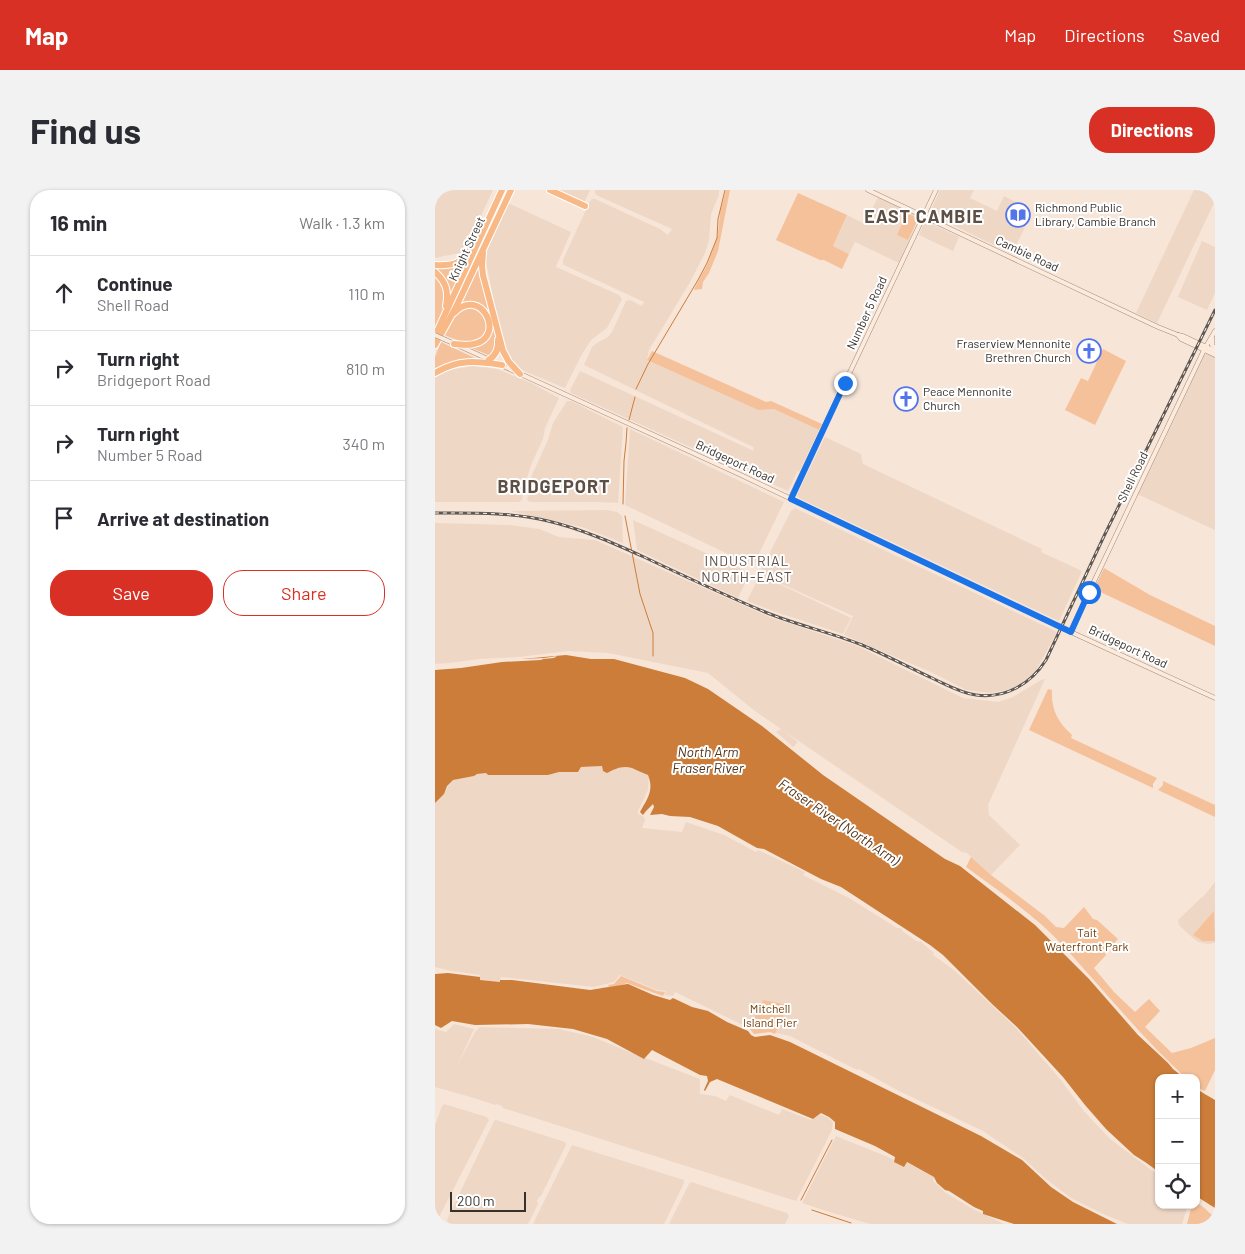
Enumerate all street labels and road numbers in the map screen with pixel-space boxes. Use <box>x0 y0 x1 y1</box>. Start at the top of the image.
street label: Knight Street <box>445 214 487 283</box>
street label: Cambie Road <box>994 232 1061 274</box>
street label: Number 5 Road <box>843 274 889 351</box>
street label: Bridgeport Road <box>694 437 777 485</box>
street label: Shell Road <box>1114 449 1150 504</box>
street label: Bridgeport Road <box>1087 622 1170 670</box>

